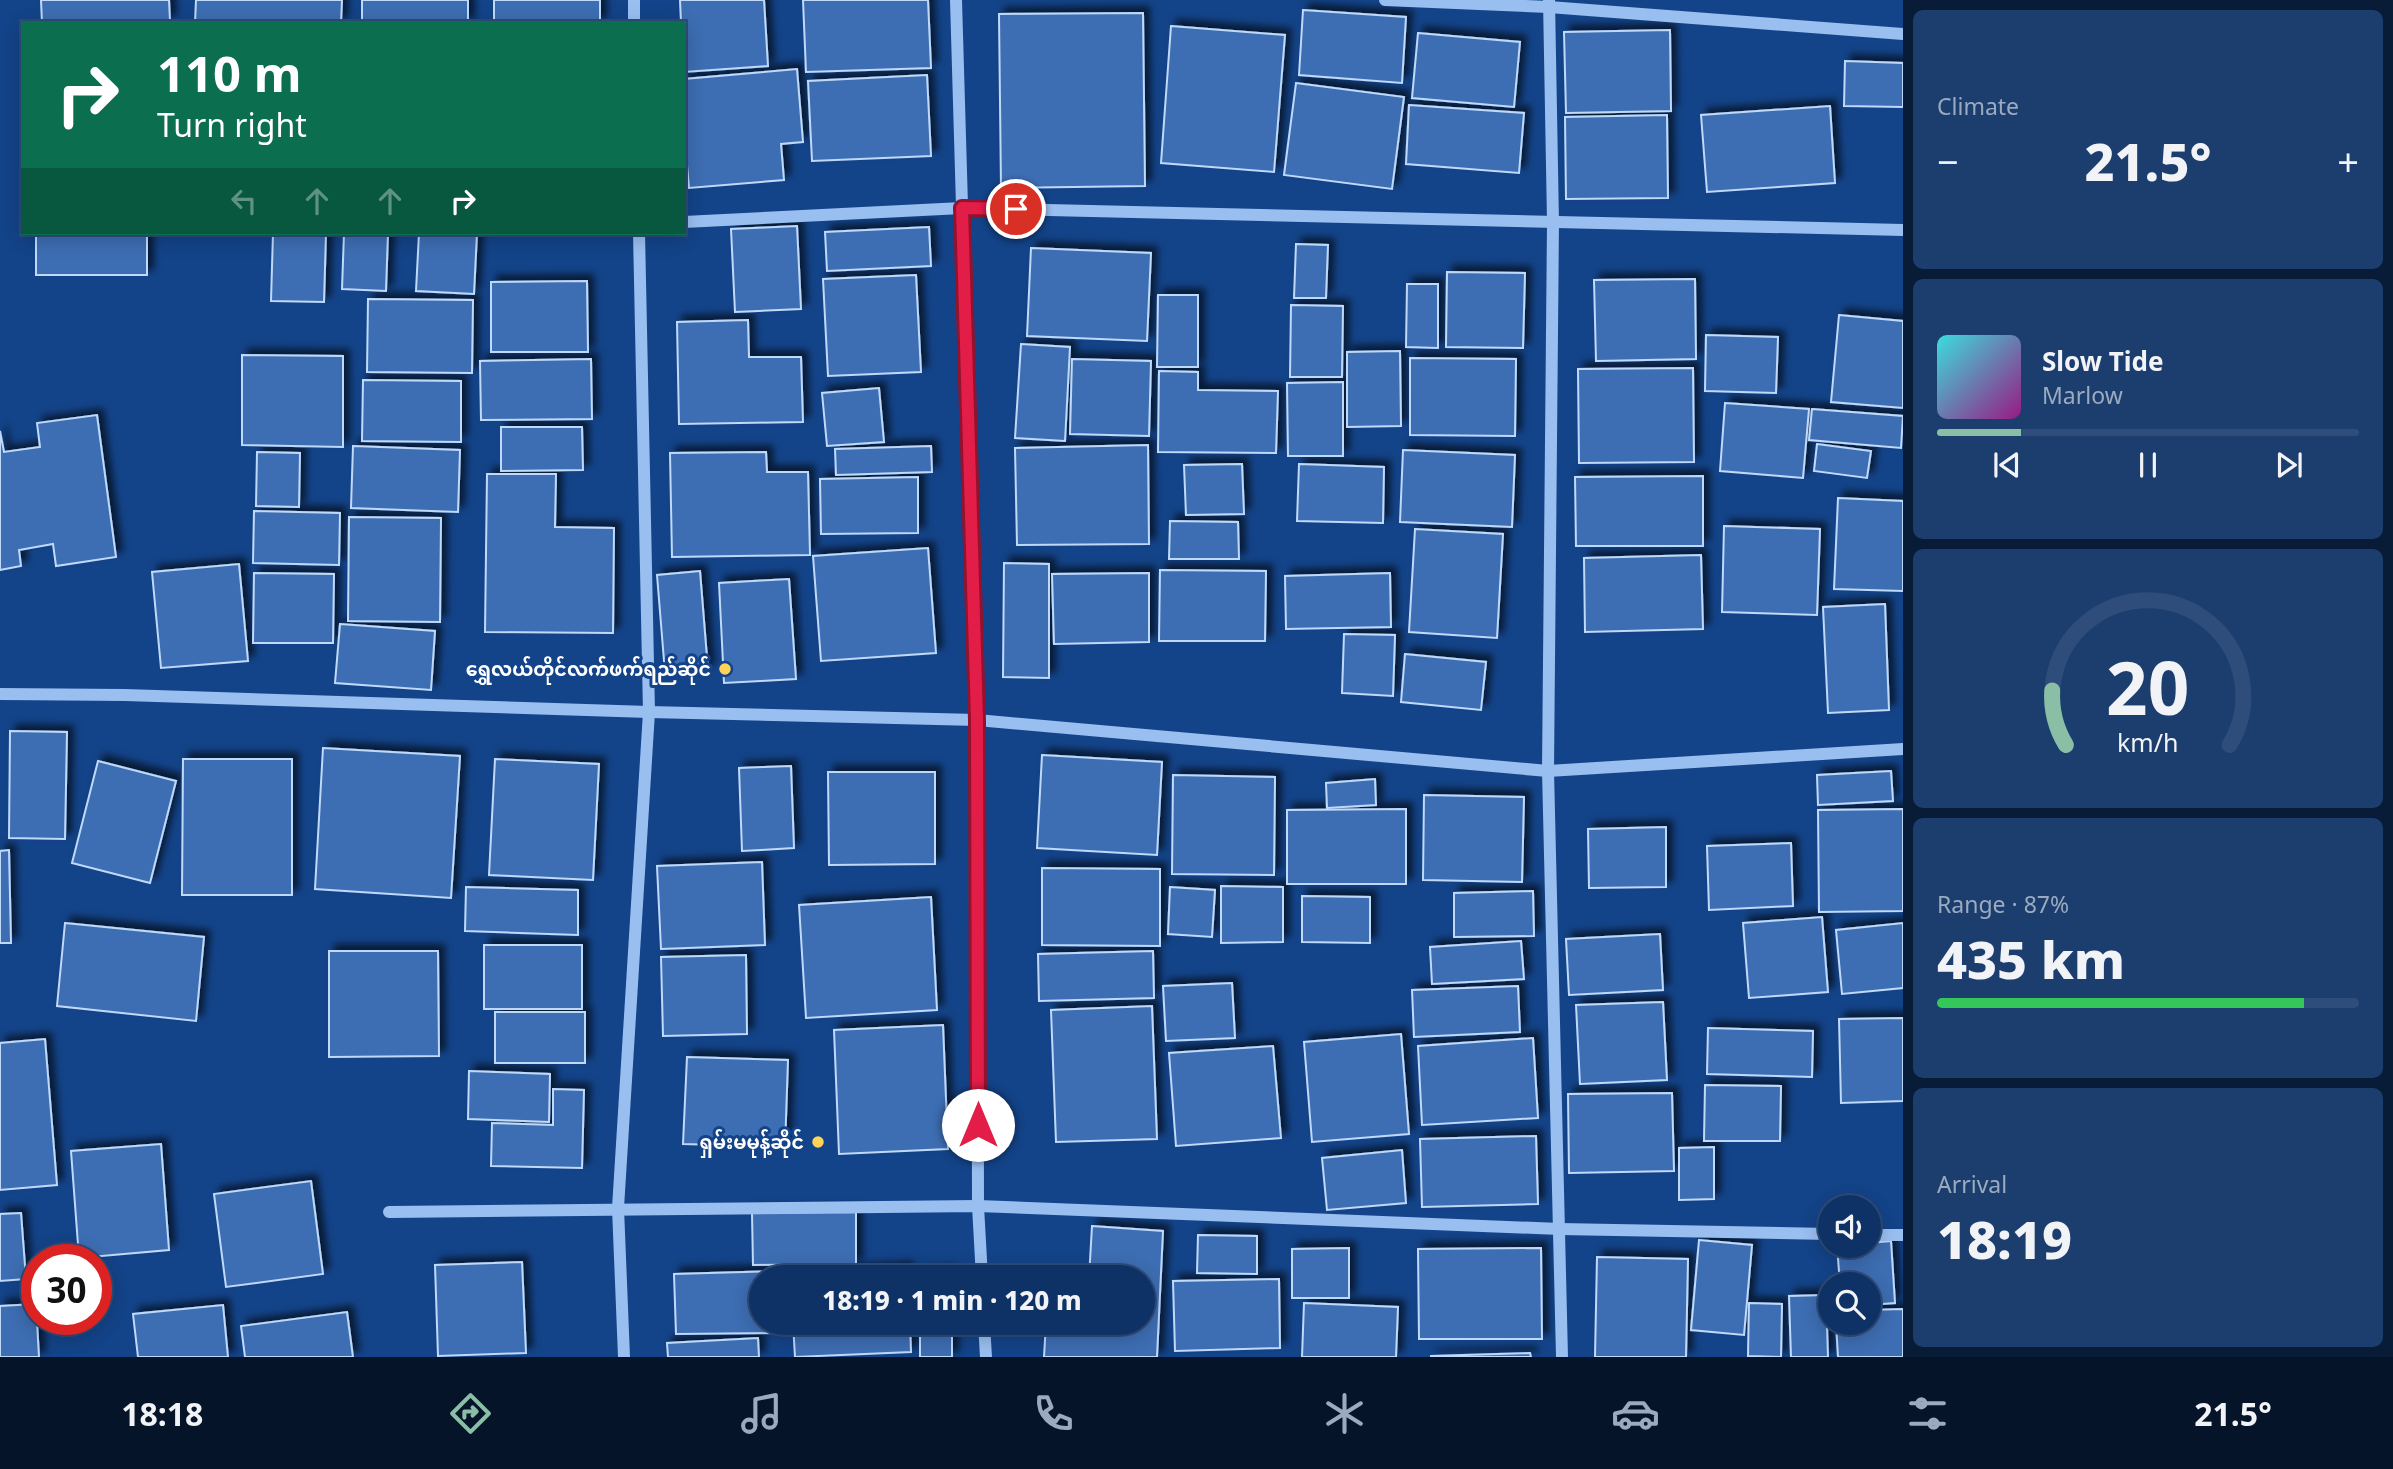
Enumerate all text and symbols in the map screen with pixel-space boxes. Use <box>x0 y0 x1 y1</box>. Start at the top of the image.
text: 110 m <box>157 40 302 106</box>
icon: right <box>42 49 133 140</box>
text: Climate <box>1937 90 2019 122</box>
text: Turn right <box>157 103 307 146</box>
text: 21.5° <box>2085 125 2211 196</box>
text: − <box>1937 135 1959 187</box>
text: + <box>2337 135 2359 187</box>
pin <box>986 179 1046 239</box>
icon: left <box>225 182 263 220</box>
icon: ahead <box>298 182 336 220</box>
icon: ahead <box>371 182 409 220</box>
icon: right <box>444 182 482 220</box>
icon: arrive <box>997 190 1035 228</box>
text: Slow Tide <box>2042 343 2164 379</box>
text: Marlow <box>2042 379 2123 411</box>
icon: previous <box>1988 446 2026 484</box>
icon: pause <box>2129 446 2167 484</box>
icon: next <box>2270 446 2308 484</box>
text: 20 <box>2106 637 2190 736</box>
place label: ရွှေလယ်တိုင်လက်ဖက်ရည်ဆိုင် <box>466 656 711 685</box>
marker: ရွှေလယ်တိုင်လက်ဖက်ရည်ဆိုင် <box>717 661 733 677</box>
text: km/h <box>2117 724 2179 758</box>
text: Range · 87% <box>1937 888 2069 920</box>
text: 435 km <box>1937 923 2125 994</box>
position arrow <box>941 1088 1015 1162</box>
place label: ရှမ်းမမုန့်ဆိုင် <box>699 1129 804 1158</box>
marker: ရှမ်းမမုန့်ဆိုင် <box>810 1134 826 1150</box>
text: Arrival <box>1937 1168 2007 1200</box>
map controls <box>1818 1195 1881 1335</box>
button: sound <box>1818 1195 1881 1258</box>
text: 18:19 <box>1937 1203 2072 1274</box>
speed limit sign: 30 <box>21 1244 112 1335</box>
button: search <box>1818 1272 1881 1335</box>
text: 18:19 · 1 min · 120 m <box>822 1282 1082 1318</box>
icon: directions <box>446 1389 495 1438</box>
icon: music <box>737 1389 786 1438</box>
icon: phone <box>1029 1389 1078 1438</box>
icon: climate <box>1320 1389 1369 1438</box>
icon: car <box>1611 1389 1660 1438</box>
icon: filters <box>1903 1389 1952 1438</box>
text: 18:18 <box>121 1392 203 1435</box>
text: 21.5° <box>2194 1392 2272 1435</box>

